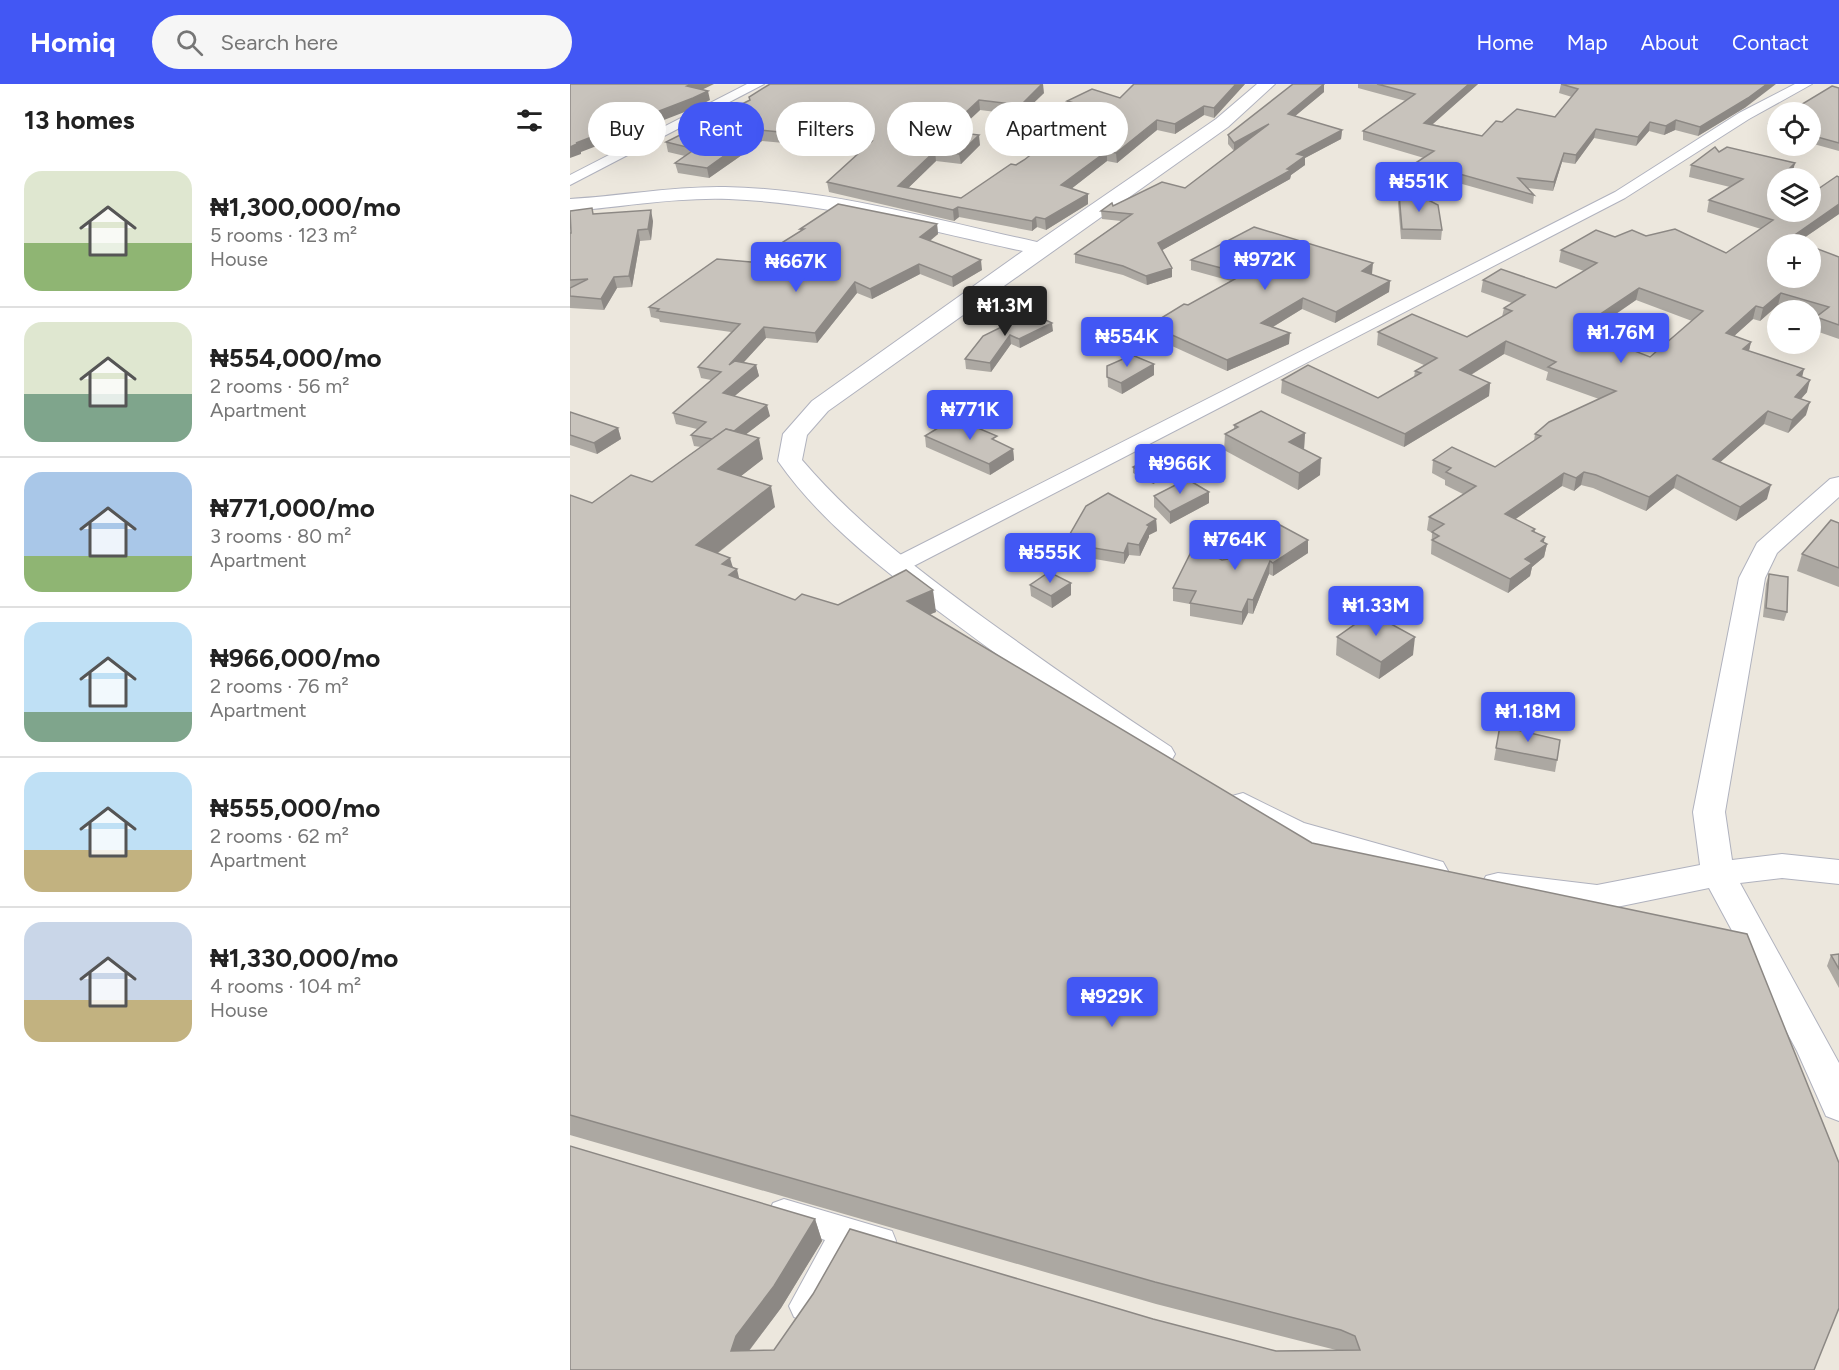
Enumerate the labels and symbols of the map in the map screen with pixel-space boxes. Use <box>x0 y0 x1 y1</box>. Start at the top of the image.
pin: ₦551K <box>1377 162 1461 213</box>
pin: ₦972K <box>1223 240 1307 291</box>
pin: ₦667K <box>754 242 838 293</box>
pin: ₦1.3M <box>963 286 1047 337</box>
pin: ₦1.76M <box>1572 313 1670 364</box>
pin: ₦554K <box>1085 317 1169 368</box>
pin: ₦771K <box>928 390 1012 441</box>
pin: ₦966K <box>1138 444 1222 495</box>
pin: ₦764K <box>1193 520 1277 571</box>
pin: ₦555K <box>1008 533 1092 584</box>
pin: ₦1.33M <box>1327 586 1425 637</box>
pin: ₦1.18M <box>1479 692 1577 743</box>
pin: ₦929K <box>1070 977 1154 1028</box>

